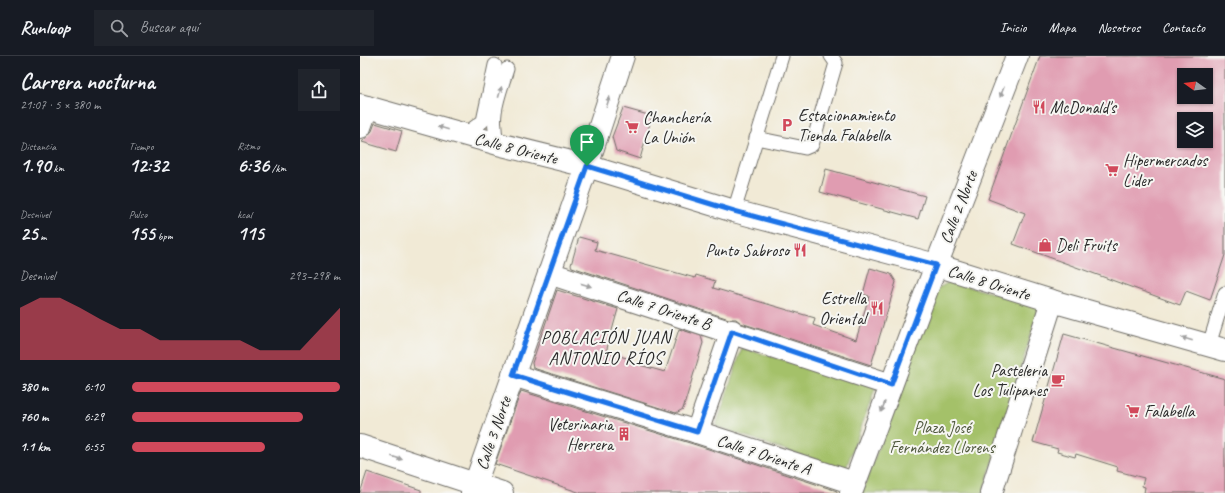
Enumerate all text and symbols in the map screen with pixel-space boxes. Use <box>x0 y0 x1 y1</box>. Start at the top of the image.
search box <box>94 10 374 46</box>
text: Runloop <box>20 16 70 40</box>
icon: search <box>108 17 130 39</box>
text: Buscar aquí <box>140 18 199 37</box>
text: Inicio <box>1000 19 1027 36</box>
text: Mapa <box>1049 19 1076 36</box>
text: Nosotros <box>1098 19 1140 36</box>
text: Contacto <box>1162 19 1205 36</box>
text: Carrera nocturna <box>20 68 155 96</box>
north arrow <box>1177 68 1213 104</box>
map controls <box>1177 68 1213 148</box>
button: share <box>298 69 340 111</box>
one-way arrow <box>497 86 503 98</box>
one-way arrow <box>999 87 1005 99</box>
one-way arrow <box>605 96 611 108</box>
text: 21:07 · 5 × 380 m <box>20 97 101 113</box>
place label: McDonald's <box>1050 97 1118 118</box>
restaurant icon: McDonald's <box>1031 99 1047 115</box>
place label: Estacionamiento Tienda Falabella <box>798 105 896 146</box>
place label: Chanchería La Unión <box>643 107 712 148</box>
button: layers <box>1177 112 1213 148</box>
parking icon: Estacionamiento Tienda Falabella <box>779 117 795 133</box>
supermarket icon: Chanchería La Unión <box>624 119 640 135</box>
one-way arrow <box>437 125 449 131</box>
pin <box>570 125 604 166</box>
street label: Calle 8 Oriente <box>472 128 561 169</box>
icon: arrive <box>576 131 598 153</box>
text: Distancia <box>20 139 56 153</box>
text: Tiempo <box>129 139 154 153</box>
text: Ritmo <box>237 139 260 153</box>
place label: Hipermercados Lider <box>1123 150 1209 191</box>
text: 1.90 <box>20 153 51 178</box>
text: 12:32 <box>129 153 169 178</box>
text: 6:36 <box>237 153 269 178</box>
text: km <box>51 161 64 175</box>
text: /km <box>269 161 286 175</box>
supermarket icon: Hipermercados Lider <box>1104 162 1120 178</box>
street label: Calle 2 Norte <box>935 167 982 246</box>
text: Desnivel <box>20 207 50 221</box>
text: Pulso <box>129 207 147 221</box>
text: kcal <box>237 207 252 221</box>
text: 25 <box>20 221 38 246</box>
text: 155 <box>129 221 155 246</box>
text: 115 <box>237 221 264 246</box>
text: m <box>38 229 47 243</box>
text: bpm <box>155 229 173 243</box>
place label: Deli Fruits <box>1056 235 1119 256</box>
shop icon: Deli Fruits <box>1037 237 1053 253</box>
place label: Punto Sabroso <box>705 240 791 261</box>
restaurant icon: Punto Sabroso <box>792 242 808 258</box>
street label: Calle 8 Oriente <box>945 260 1034 305</box>
text: Desnivel <box>20 268 55 284</box>
text: 293–298 m <box>289 268 340 284</box>
one-way arrow <box>581 282 593 288</box>
street label: Calle 7 Oriente B <box>614 284 715 335</box>
place label: Estrella Oriental <box>820 288 869 329</box>
restaurant icon: Estrella Oriental <box>869 300 885 316</box>
district label: POBLACIÓN JUAN ANTONIO RÍOS <box>541 326 673 369</box>
one-way arrow <box>1181 336 1194 342</box>
place label: Pasteleria Los Tulipanes <box>972 360 1048 401</box>
cafe icon: Pasteleria Los Tulipanes <box>1050 372 1066 388</box>
text: 380 m <box>20 379 48 395</box>
text: 6:10 <box>84 379 104 395</box>
street label: Calle 3 Norte <box>471 392 516 473</box>
one-way arrow <box>880 401 886 413</box>
place label: Falabella <box>1144 401 1196 422</box>
supermarket icon: Falabella <box>1125 403 1141 419</box>
text: 760 m <box>20 409 48 425</box>
text: 6:29 <box>84 409 104 425</box>
place label: Veterinaria Herrera <box>548 414 615 455</box>
park label: Plaza José Fernández Llorens <box>890 417 997 458</box>
building icon: Veterinaria Herrera <box>616 426 632 442</box>
street label: Calle 7 Oriente A <box>714 429 815 480</box>
text: 1.1 km <box>20 439 50 455</box>
text: 6:55 <box>84 439 104 455</box>
one-way arrow <box>391 455 403 461</box>

